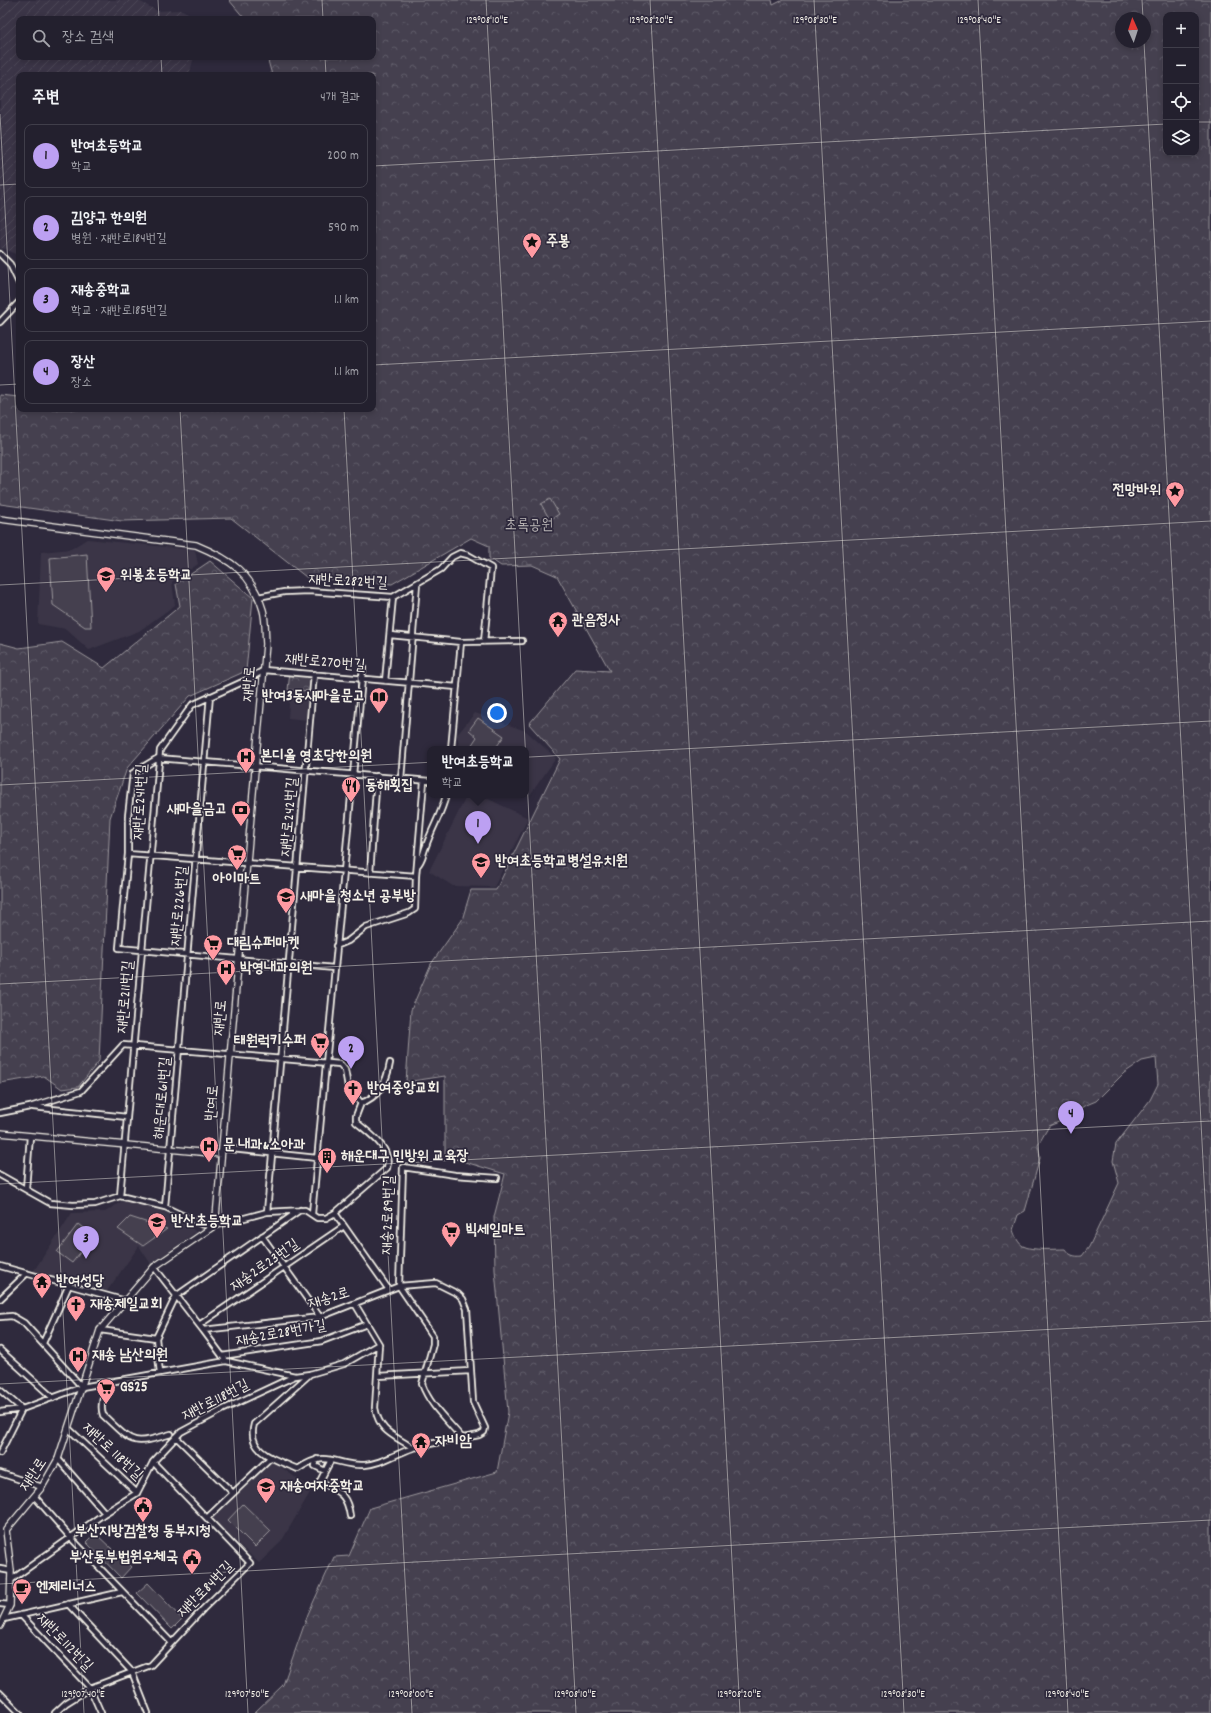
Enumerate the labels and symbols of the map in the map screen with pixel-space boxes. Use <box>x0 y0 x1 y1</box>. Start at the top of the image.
north arrow <box>1115 12 1151 48</box>
text: 129°08'10"E <box>466 14 508 28</box>
text: 129°08'20"E <box>629 14 673 28</box>
text: 129°08'30"E <box>793 14 837 28</box>
text: 129°08'40"E <box>957 14 1001 28</box>
place icon: 주봉 <box>521 231 543 259</box>
place label: 주봉 <box>546 231 570 253</box>
place label: 전망바위 <box>1112 480 1161 502</box>
place icon: 전망바위 <box>1164 480 1186 508</box>
park label: 초록공원 <box>505 515 553 537</box>
school or university icon: 위봉초등학교 <box>95 565 117 593</box>
place label: 위봉초등학교 <box>120 565 192 587</box>
street label: 재반로282번길 <box>308 569 388 595</box>
temple icon: 관음정사 <box>547 610 569 638</box>
place label: 관음정사 <box>571 610 620 632</box>
street label: 재반로270번길 <box>284 649 366 677</box>
street label: 재반로 <box>237 665 263 703</box>
place label: 반여3동새마을문고 <box>262 686 365 708</box>
library icon: 반여3동새마을문고 <box>368 686 390 714</box>
your location <box>487 703 507 723</box>
hospital icon: 본디올 영초당한의원 <box>235 746 257 774</box>
place label: 본디올 영초당한의원 <box>260 746 372 768</box>
street label: 재반로241번길 <box>128 763 154 841</box>
restaurant icon: 동해횟집 <box>340 775 362 803</box>
place label: 동해횟집 <box>365 775 413 797</box>
street label: 재반로242번길 <box>276 776 304 858</box>
place label: 새마을금고 <box>166 799 227 821</box>
bank icon: 새마을금고 <box>230 799 252 827</box>
pin: 1 <box>465 811 491 844</box>
supermarket icon: 아이마트 <box>226 843 248 871</box>
school or university icon: 반여초등학교병설유치원 <box>470 851 492 879</box>
place label: 반여초등학교병설유치원 <box>495 851 628 873</box>
street label: 재반로226번길 <box>166 865 194 947</box>
place label: 아이마트 <box>212 869 261 891</box>
school or university icon: 새마을 청소년 공부방 <box>275 886 297 914</box>
place label: 새마을 청소년 공부방 <box>299 886 416 908</box>
supermarket icon: 대림슈퍼마켓 <box>202 933 224 961</box>
place label: 대림슈퍼마켓 <box>227 933 299 955</box>
hospital icon: 박영내과의원 <box>215 958 237 986</box>
place label: 박영내과의원 <box>240 958 312 980</box>
street label: 재반로211번길 <box>112 959 140 1035</box>
street label: 재반로 <box>208 999 234 1037</box>
place label: 태원럭키수퍼 <box>234 1031 306 1053</box>
supermarket icon: 태원럭키수퍼 <box>309 1031 331 1059</box>
pin: 2 <box>338 1036 364 1069</box>
street label: 해운대로61번길 <box>148 1056 178 1140</box>
church icon: 반여중앙교회 <box>342 1078 364 1106</box>
place label: 반여중앙교회 <box>367 1078 439 1100</box>
street label: 반여로 <box>200 1084 226 1122</box>
pin: 4 <box>1058 1101 1084 1134</box>
hospital icon: 문 내과&소아과 <box>198 1135 220 1163</box>
place label: 문 내과&소아과 <box>223 1135 305 1157</box>
building icon: 해운대구 민방위 교육장 <box>316 1146 338 1174</box>
place label: 해운대구 민방위 교육장 <box>341 1146 469 1168</box>
street label: 재송2로89번길 <box>377 1175 401 1255</box>
school or university icon: 반산초등학교 <box>146 1211 168 1239</box>
place label: 반산초등학교 <box>171 1211 243 1233</box>
supermarket icon: 빅세일마트 <box>440 1220 462 1248</box>
place label: 빅세일마트 <box>465 1220 525 1242</box>
pin: 3 <box>73 1226 99 1259</box>
street label: 재송2로23번길 <box>226 1234 304 1298</box>
temple icon: 반여성당 <box>31 1271 53 1299</box>
place label: 반여성당 <box>56 1271 104 1293</box>
street label: 재송2로 <box>305 1282 353 1316</box>
church icon: 재송제일교회 <box>65 1294 87 1322</box>
place label: 재송제일교회 <box>90 1294 162 1316</box>
street label: 재송2로28번가길 <box>234 1315 328 1353</box>
hospital icon: 재송 남산의원 <box>67 1345 89 1373</box>
place label: 재송 남산의원 <box>92 1345 168 1367</box>
street label: 재반로118번길 <box>179 1375 253 1427</box>
supermarket icon: GS25 <box>95 1377 117 1405</box>
place label: GS25 <box>120 1377 148 1399</box>
street label: 재반로 118번길 <box>77 1418 147 1486</box>
temple icon: 자비암 <box>410 1431 432 1459</box>
place label: 자비암 <box>435 1431 472 1453</box>
street label: 재반로 <box>15 1454 53 1496</box>
school or university icon: 재송여자중학교 <box>255 1476 277 1504</box>
place label: 재송여자중학교 <box>280 1476 365 1498</box>
public building icon: 부산지방검찰청 동부지청 <box>132 1495 154 1523</box>
place label: 부산지방검찰청 동부지청 <box>75 1521 211 1543</box>
place label: 부산동부법원우체국 <box>69 1547 178 1569</box>
public building icon: 부산동부법원우체국 <box>181 1547 203 1575</box>
street label: 재반로84번길 <box>173 1557 239 1623</box>
cafe icon: 엔제리너스 <box>11 1577 33 1605</box>
place label: 엔제리너스 <box>36 1577 96 1599</box>
street label: 재반로112번길 <box>31 1609 97 1677</box>
text: 129°07'40"E <box>61 1688 105 1702</box>
text: 129°07'50"E <box>225 1688 269 1702</box>
text: 129°08'00"E <box>389 1688 434 1702</box>
text: 129°08'10"E <box>554 1688 596 1702</box>
text: 129°08'20"E <box>717 1688 761 1702</box>
text: 129°08'30"E <box>881 1688 925 1702</box>
text: 129°08'40"E <box>1045 1688 1089 1702</box>

